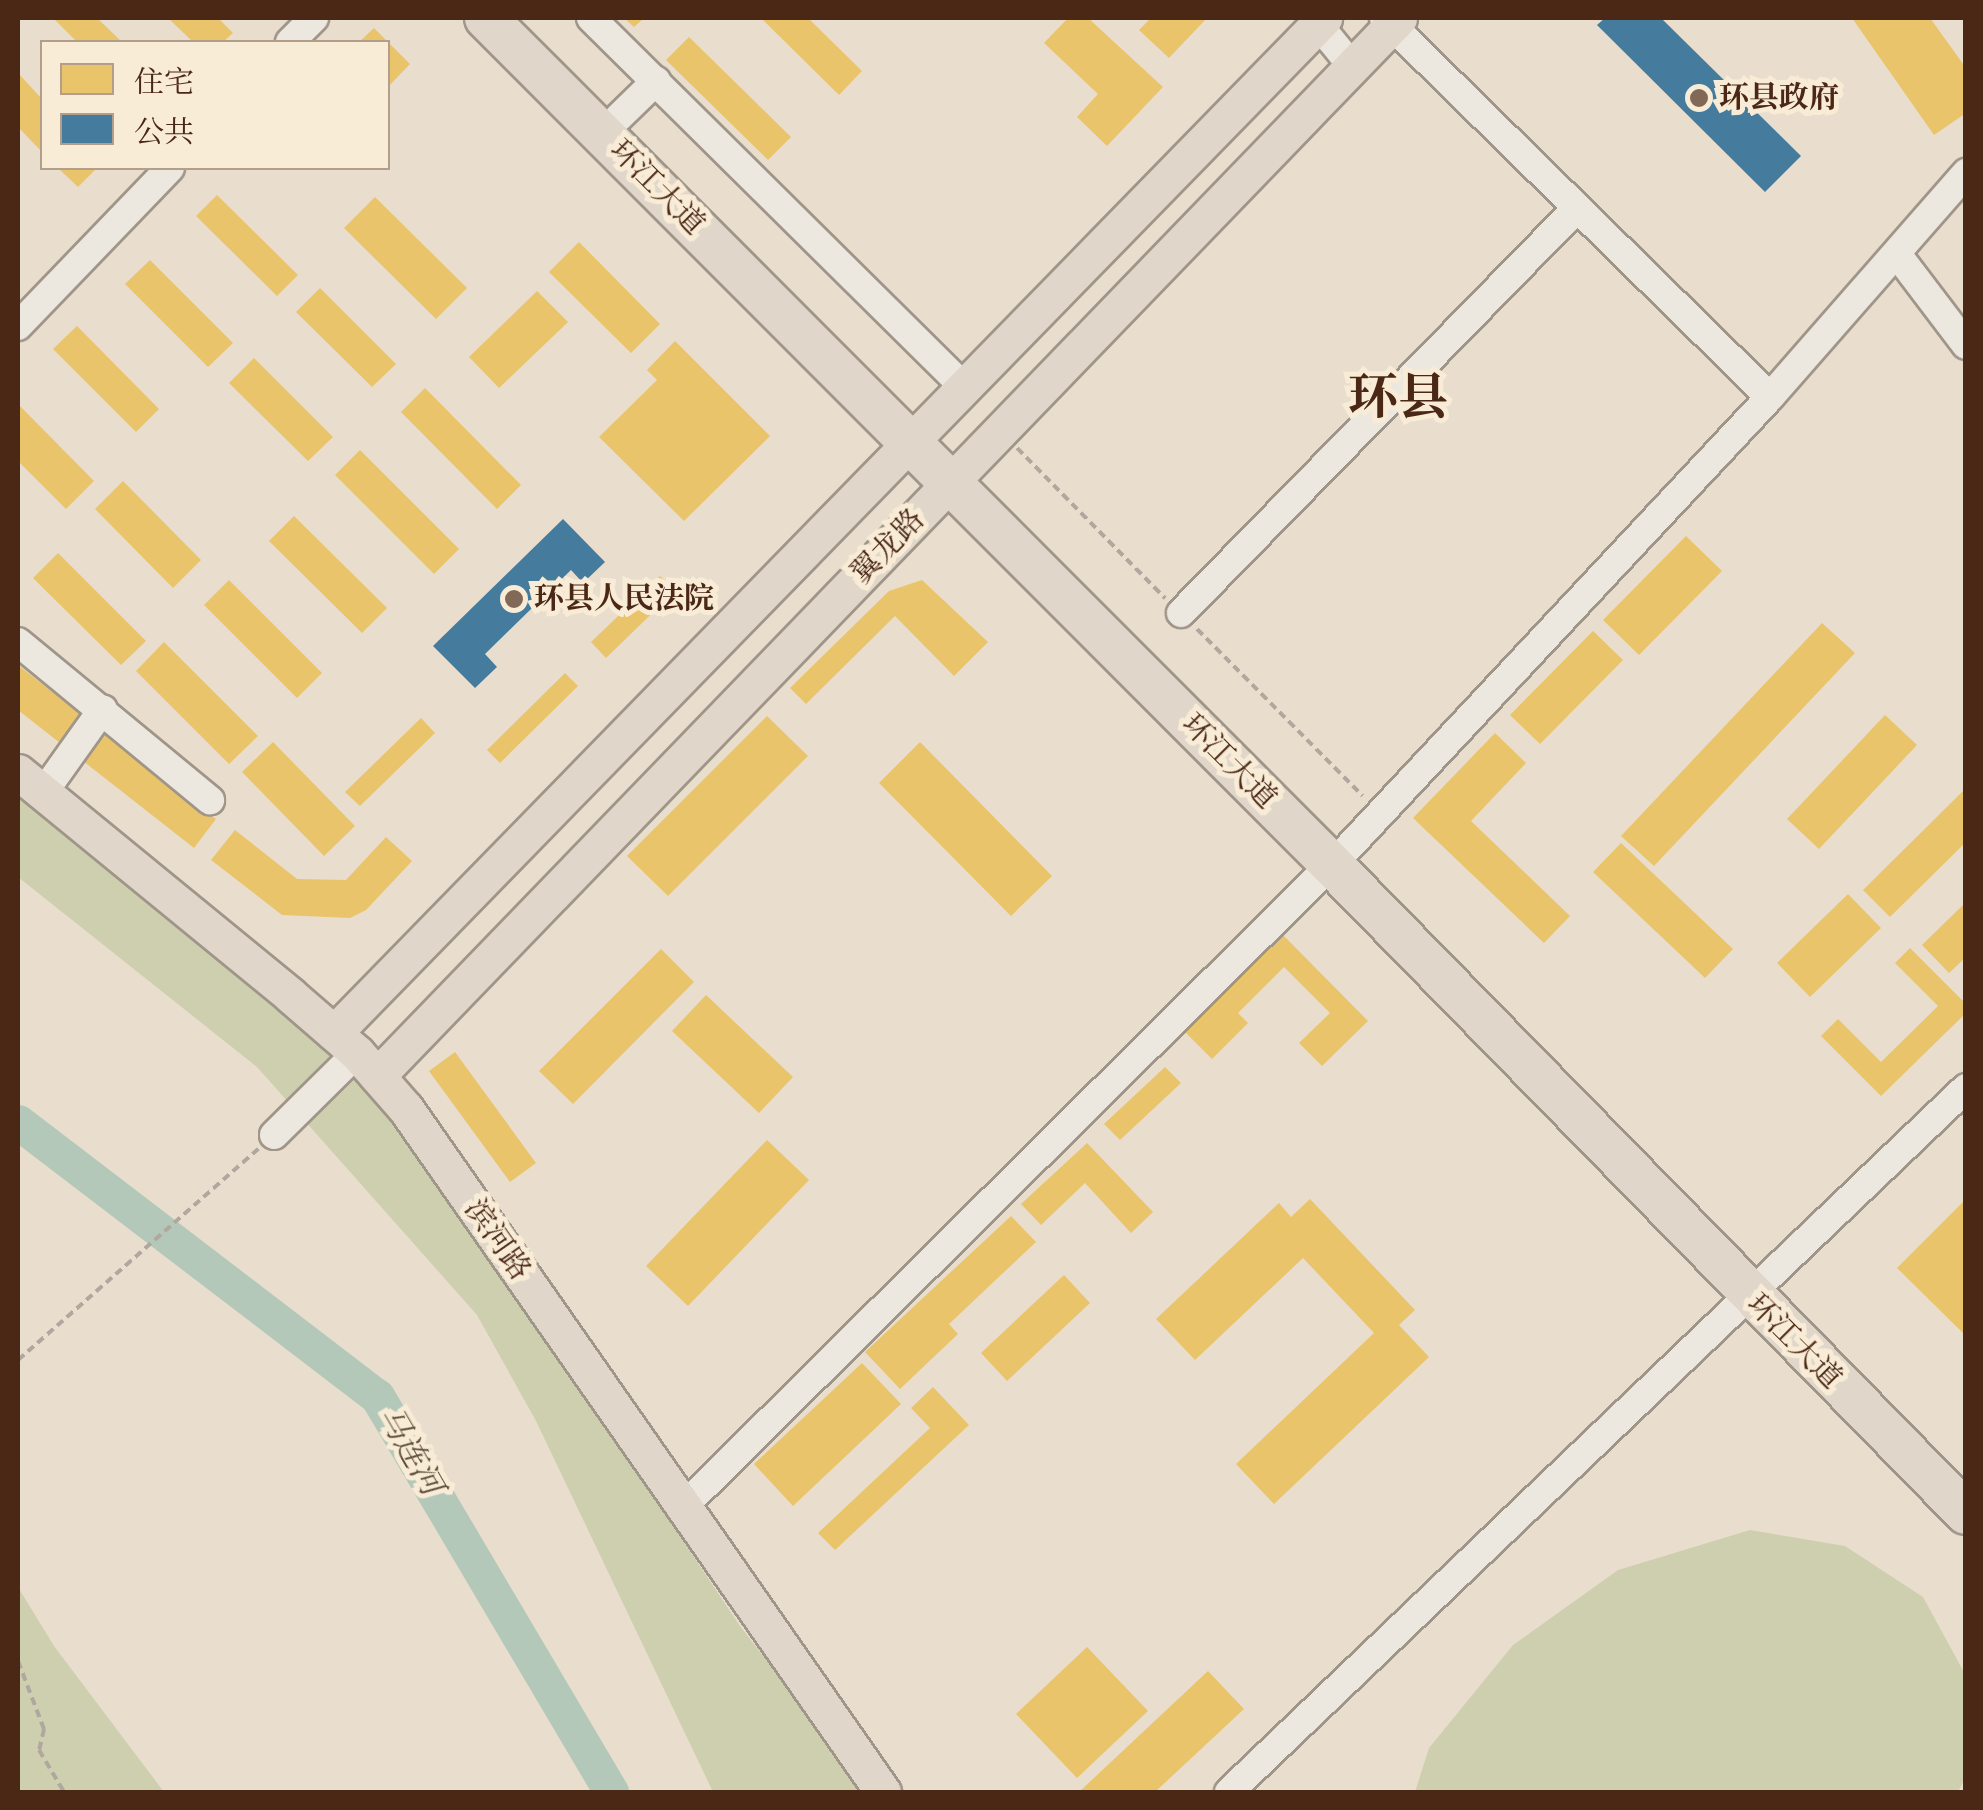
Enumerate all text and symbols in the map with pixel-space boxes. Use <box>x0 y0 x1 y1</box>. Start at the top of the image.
legend <box>40 40 390 170</box>
text: 住宅 <box>134 65 194 100</box>
place label: 环县政府 <box>1719 80 1839 116</box>
marker: 环县政府 <box>1688 87 1710 109</box>
text: 公共 <box>134 115 194 150</box>
street label: 环江大道 <box>602 133 712 243</box>
district label: 环县 <box>1348 368 1448 428</box>
street label: 翼龙路 <box>844 502 932 592</box>
place label: 环县人民法院 <box>534 581 714 617</box>
marker: 环县人民法院 <box>503 588 525 610</box>
street label: 环江大道 <box>1174 707 1284 817</box>
street label: 滨河路 <box>456 1193 538 1287</box>
street label: 环江大道 <box>1739 1287 1849 1397</box>
water label: 马连河 <box>369 1400 451 1502</box>

